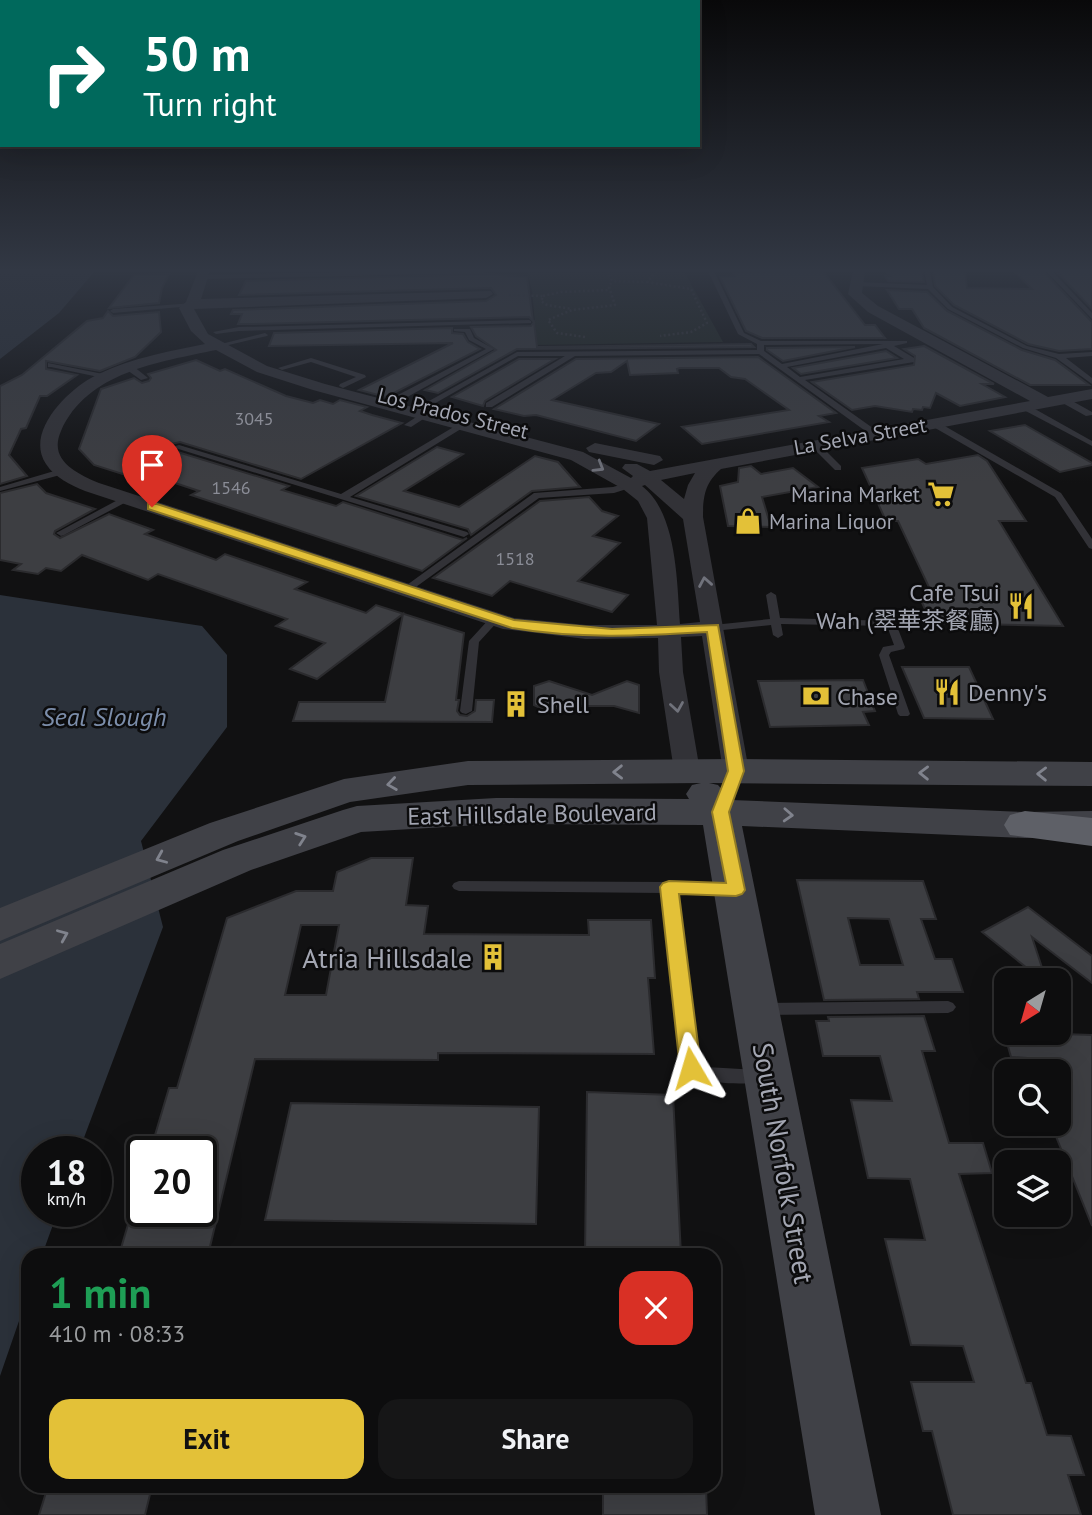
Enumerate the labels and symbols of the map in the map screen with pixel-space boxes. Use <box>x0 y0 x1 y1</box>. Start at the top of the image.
street label: Los Prados Street <box>375 381 531 445</box>
house number: 3045 <box>234 407 274 430</box>
street label: La Selva Street <box>792 411 928 461</box>
pin <box>122 435 182 507</box>
one-way arrow <box>592 458 605 471</box>
house number: 1546 <box>211 476 251 499</box>
supermarket icon: Marina Market <box>926 479 956 509</box>
place label: Marina Market <box>791 481 920 508</box>
shop icon: Marina Liquor <box>733 506 763 536</box>
place label: Marina Liquor <box>769 508 894 535</box>
house number: 1518 <box>495 547 535 570</box>
one-way arrow <box>698 576 713 588</box>
place label: Cafe Tsui Wah (翠華茶餐廳) <box>816 577 1000 636</box>
restaurant icon: Cafe Tsui Wah (翠華茶餐廳) <box>1006 591 1036 621</box>
restaurant icon: Denny's <box>932 677 962 707</box>
place label: Denny's <box>968 677 1047 708</box>
bank icon: Chase <box>801 681 831 711</box>
place label: Chase <box>837 681 898 712</box>
building icon: Shell <box>501 689 531 719</box>
place label: Shell <box>537 689 589 720</box>
water label: Seal Slough <box>41 700 167 733</box>
one-way arrow <box>669 701 684 713</box>
one-way arrow <box>613 764 623 780</box>
one-way arrow <box>918 765 929 780</box>
one-way arrow <box>1036 766 1047 782</box>
one-way arrow <box>386 776 398 791</box>
street label: East Hillsdale Boulevard <box>407 796 657 832</box>
one-way arrow <box>783 808 794 823</box>
one-way arrow <box>295 832 307 846</box>
one-way arrow <box>156 850 169 864</box>
one-way arrow <box>55 929 68 943</box>
place label: Atria Hillsdale <box>302 939 472 976</box>
building icon: Atria Hillsdale <box>478 942 508 972</box>
north arrow <box>994 968 1071 1045</box>
position arrow <box>654 1031 728 1105</box>
street label: South Norfolk Street <box>745 1040 823 1287</box>
speed limit sign: 20 <box>126 1136 217 1227</box>

